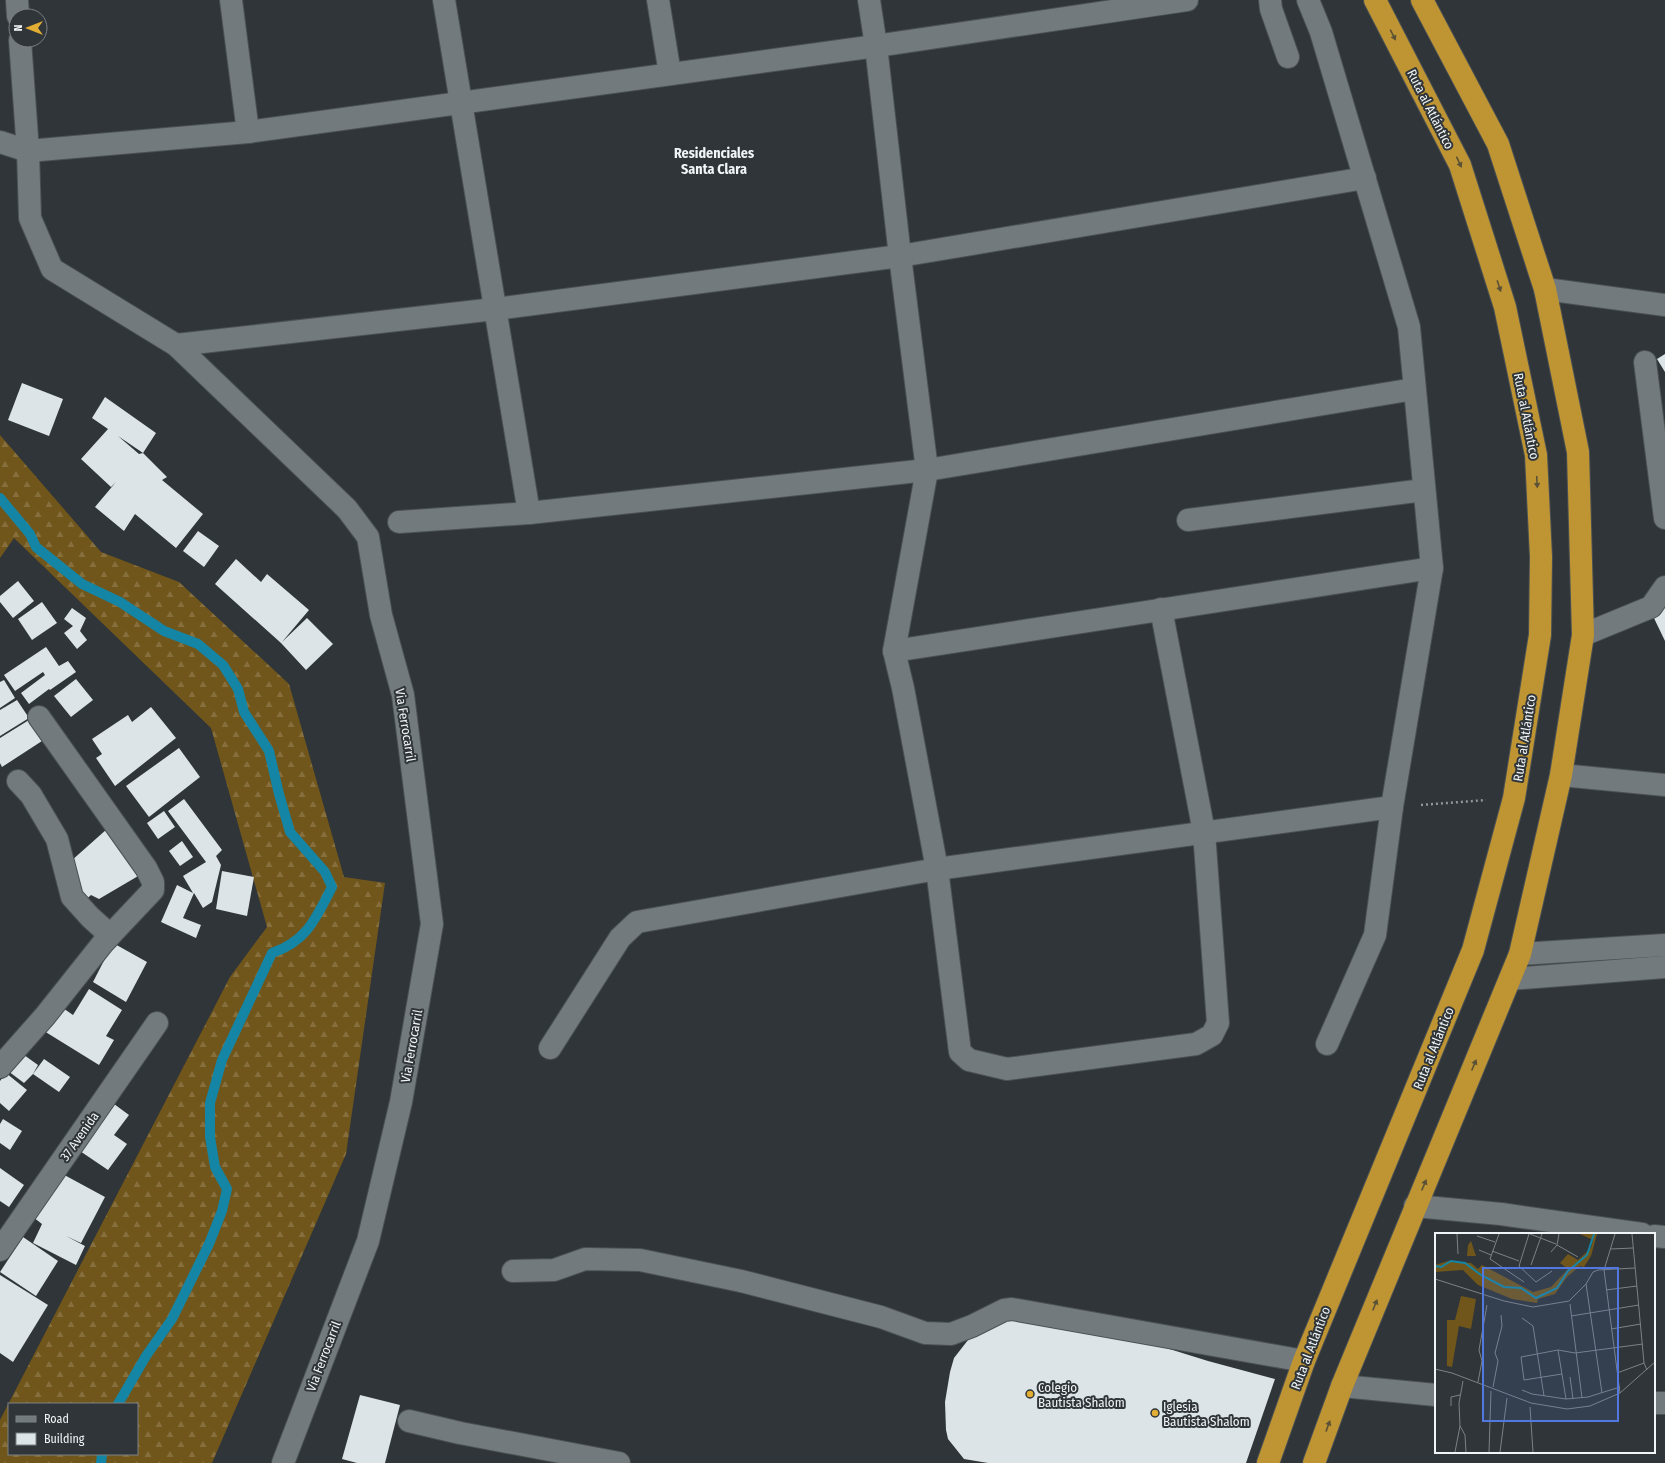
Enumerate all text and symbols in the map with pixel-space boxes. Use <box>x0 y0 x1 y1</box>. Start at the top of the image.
north arrow <box>8 8 48 48</box>
text: N <box>12 25 25 31</box>
one-way arrow <box>1389 29 1396 40</box>
street label: Ruta al Atlántico <box>1404 67 1457 152</box>
district label: Residenciales Santa Clara <box>674 145 754 178</box>
one-way arrow <box>1456 157 1462 168</box>
one-way arrow <box>1496 280 1502 292</box>
street label: Ruta al Atlántico <box>1511 372 1542 461</box>
one-way arrow <box>1534 476 1540 489</box>
street label: Via Ferrocarril <box>392 687 419 763</box>
street label: Ruta al Atlántico <box>1510 694 1539 782</box>
street label: Ruta al Atlántico <box>1410 1005 1457 1092</box>
street label: Via Ferrocarril <box>398 1008 425 1084</box>
one-way arrow <box>1471 1059 1477 1070</box>
street label: 37 Avenida <box>57 1109 102 1164</box>
one-way arrow <box>1421 1179 1427 1190</box>
inset map <box>1435 1233 1655 1453</box>
one-way arrow <box>1372 1299 1378 1311</box>
street label: Ruta al Atlántico <box>1288 1305 1333 1392</box>
street label: Via Ferrocarril <box>303 1318 344 1393</box>
place label: Colegio Bautista Shalom <box>1038 1380 1125 1410</box>
marker: Colegio Bautista Shalom <box>1025 1389 1035 1399</box>
place label: Iglesia Bautista Shalom <box>1163 1399 1250 1429</box>
legend <box>8 1403 138 1455</box>
marker: Iglesia Bautista Shalom <box>1150 1408 1160 1418</box>
text: Road <box>44 1412 69 1426</box>
one-way arrow <box>1325 1420 1331 1432</box>
text: Building <box>44 1432 85 1446</box>

